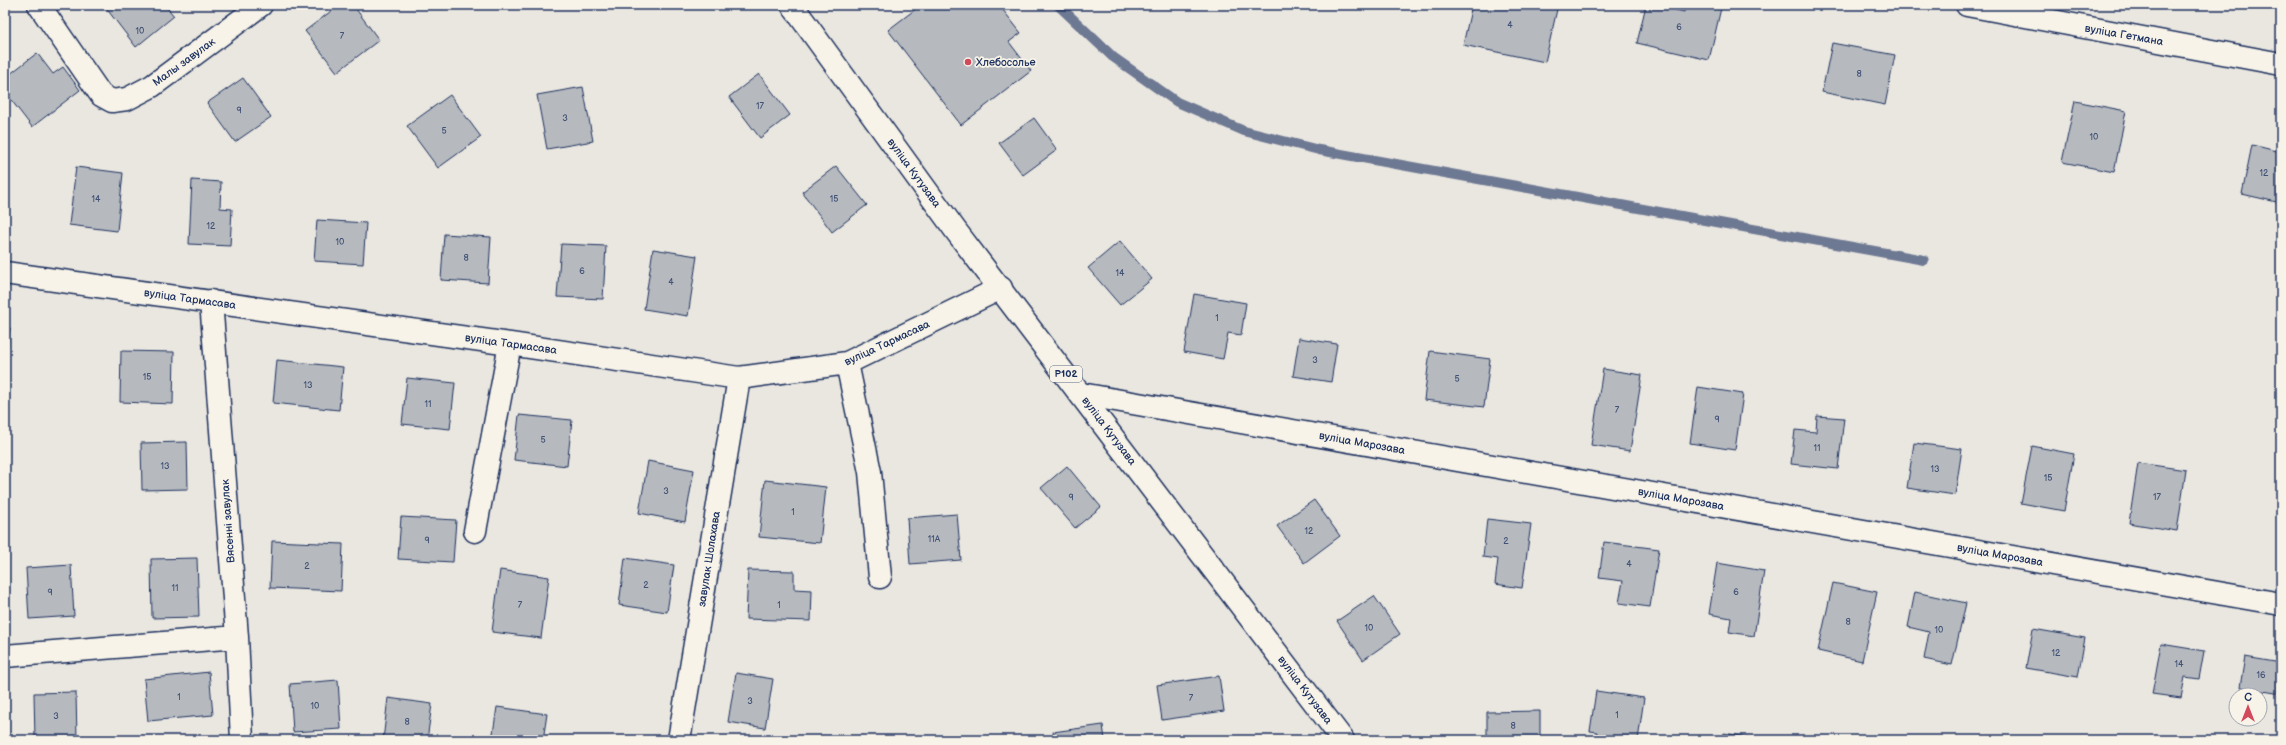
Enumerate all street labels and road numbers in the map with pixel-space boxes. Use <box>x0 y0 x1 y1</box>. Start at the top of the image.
street label: вуліца Гетмана <box>2084 22 2165 48</box>
street label: Малы завулак <box>150 35 218 89</box>
street label: вуліца Кутузава <box>885 136 944 210</box>
street label: вуліца Тармасава <box>143 286 237 312</box>
street label: вуліца Тармасава <box>842 317 932 368</box>
street label: вуліца Тармасава <box>464 331 558 357</box>
road number: Р102 <box>1050 366 1082 382</box>
street label: вуліца Кутузава <box>1079 394 1139 468</box>
street label: вуліца Марозава <box>1318 429 1407 457</box>
street label: Вясенні завулак <box>219 479 237 563</box>
street label: вуліца Марозава <box>1637 485 1726 513</box>
street label: завулак Шолахава <box>695 510 723 608</box>
street label: вуліца Марозава <box>1956 541 2045 569</box>
street label: вуліца Кутузава <box>1275 653 1335 727</box>

